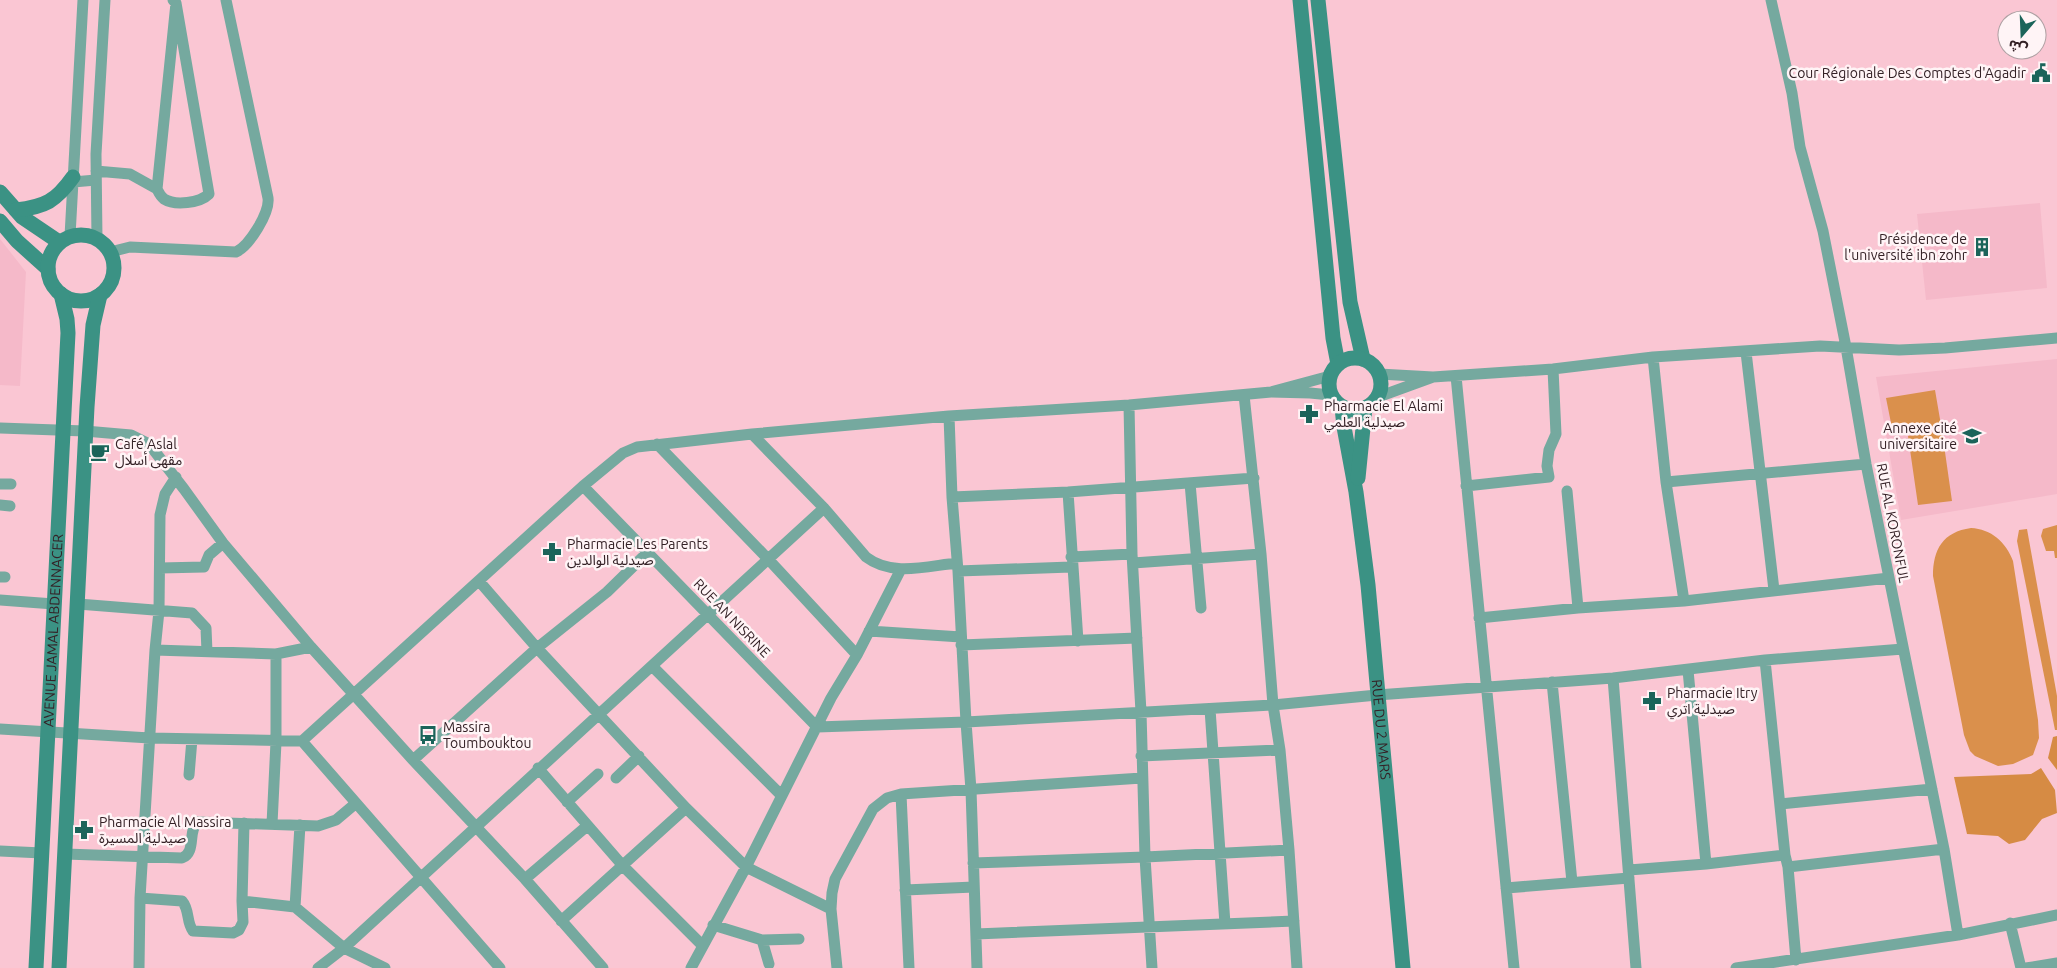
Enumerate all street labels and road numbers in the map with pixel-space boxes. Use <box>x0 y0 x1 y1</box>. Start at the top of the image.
street label: RUE AL KORONFUL <box>1874 462 1912 584</box>
street label: AVENUE JAMAL ABDENNACER <box>40 533 66 727</box>
street label: RUE AN NISRINE <box>691 575 774 661</box>
street label: RUE DU 2 MARS <box>1369 679 1394 780</box>

